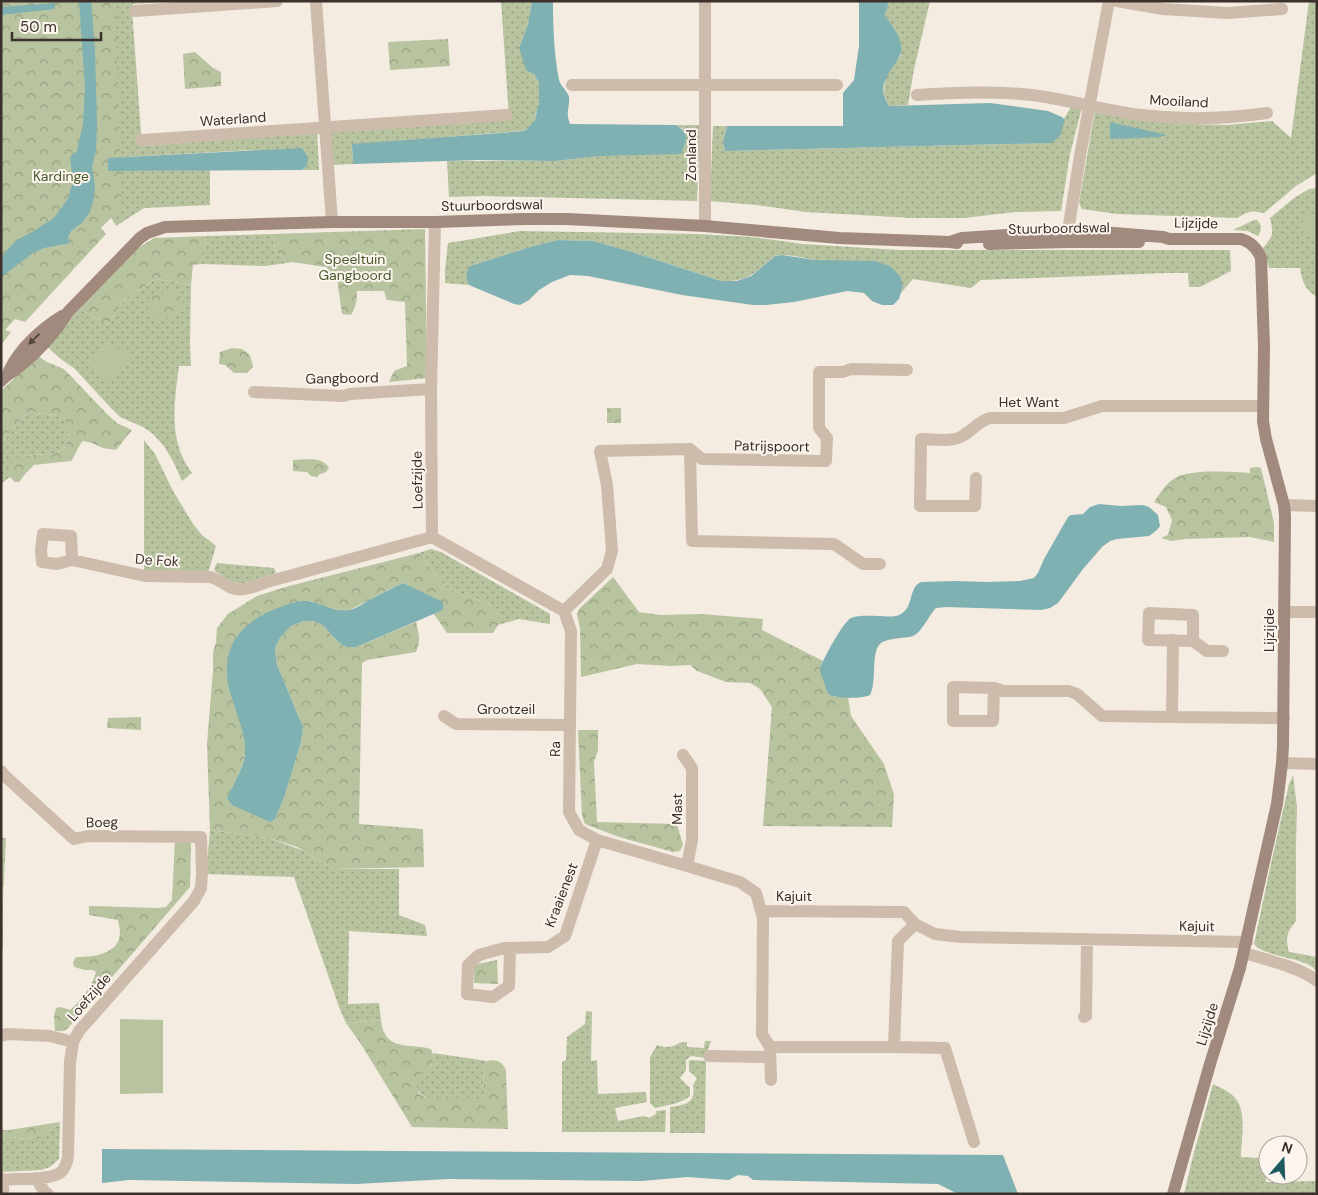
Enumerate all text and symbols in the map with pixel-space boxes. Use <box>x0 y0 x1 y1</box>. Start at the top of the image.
scale bar <box>12 10 101 42</box>
text: 50 m <box>20 17 57 37</box>
street label: Mooiland <box>1149 90 1209 112</box>
street label: Waterland <box>199 108 267 130</box>
street label: Zonland <box>682 129 700 181</box>
park label: Kardinge <box>33 167 89 185</box>
street label: Stuurboordswal <box>441 195 543 215</box>
street label: Lijzijde <box>1174 214 1218 232</box>
street label: Stuurboordswal <box>1008 218 1110 238</box>
park label: Speeltuin Gangboord <box>318 250 392 284</box>
one-way arrow <box>28 333 40 345</box>
street label: Gangboord <box>305 368 379 388</box>
street label: Het Want <box>999 393 1059 411</box>
street label: Patrijspoort <box>734 436 810 456</box>
street label: Loefzijde <box>407 451 427 509</box>
street label: De Fok <box>134 549 180 571</box>
street label: Lijzijde <box>1260 608 1278 652</box>
street label: Grootzeil <box>477 700 535 718</box>
street label: Ra <box>546 741 564 757</box>
street label: Mast <box>668 793 686 825</box>
street label: Boeg <box>85 812 119 832</box>
street label: Kraaienest <box>540 860 582 930</box>
street label: Kajuit <box>776 887 812 905</box>
street label: Kajuit <box>1179 917 1215 935</box>
street label: Loefzijde <box>63 969 115 1025</box>
street label: Lijzijde <box>1192 1000 1222 1048</box>
north arrow <box>1258 1135 1308 1185</box>
text: N <box>1279 1138 1295 1158</box>

